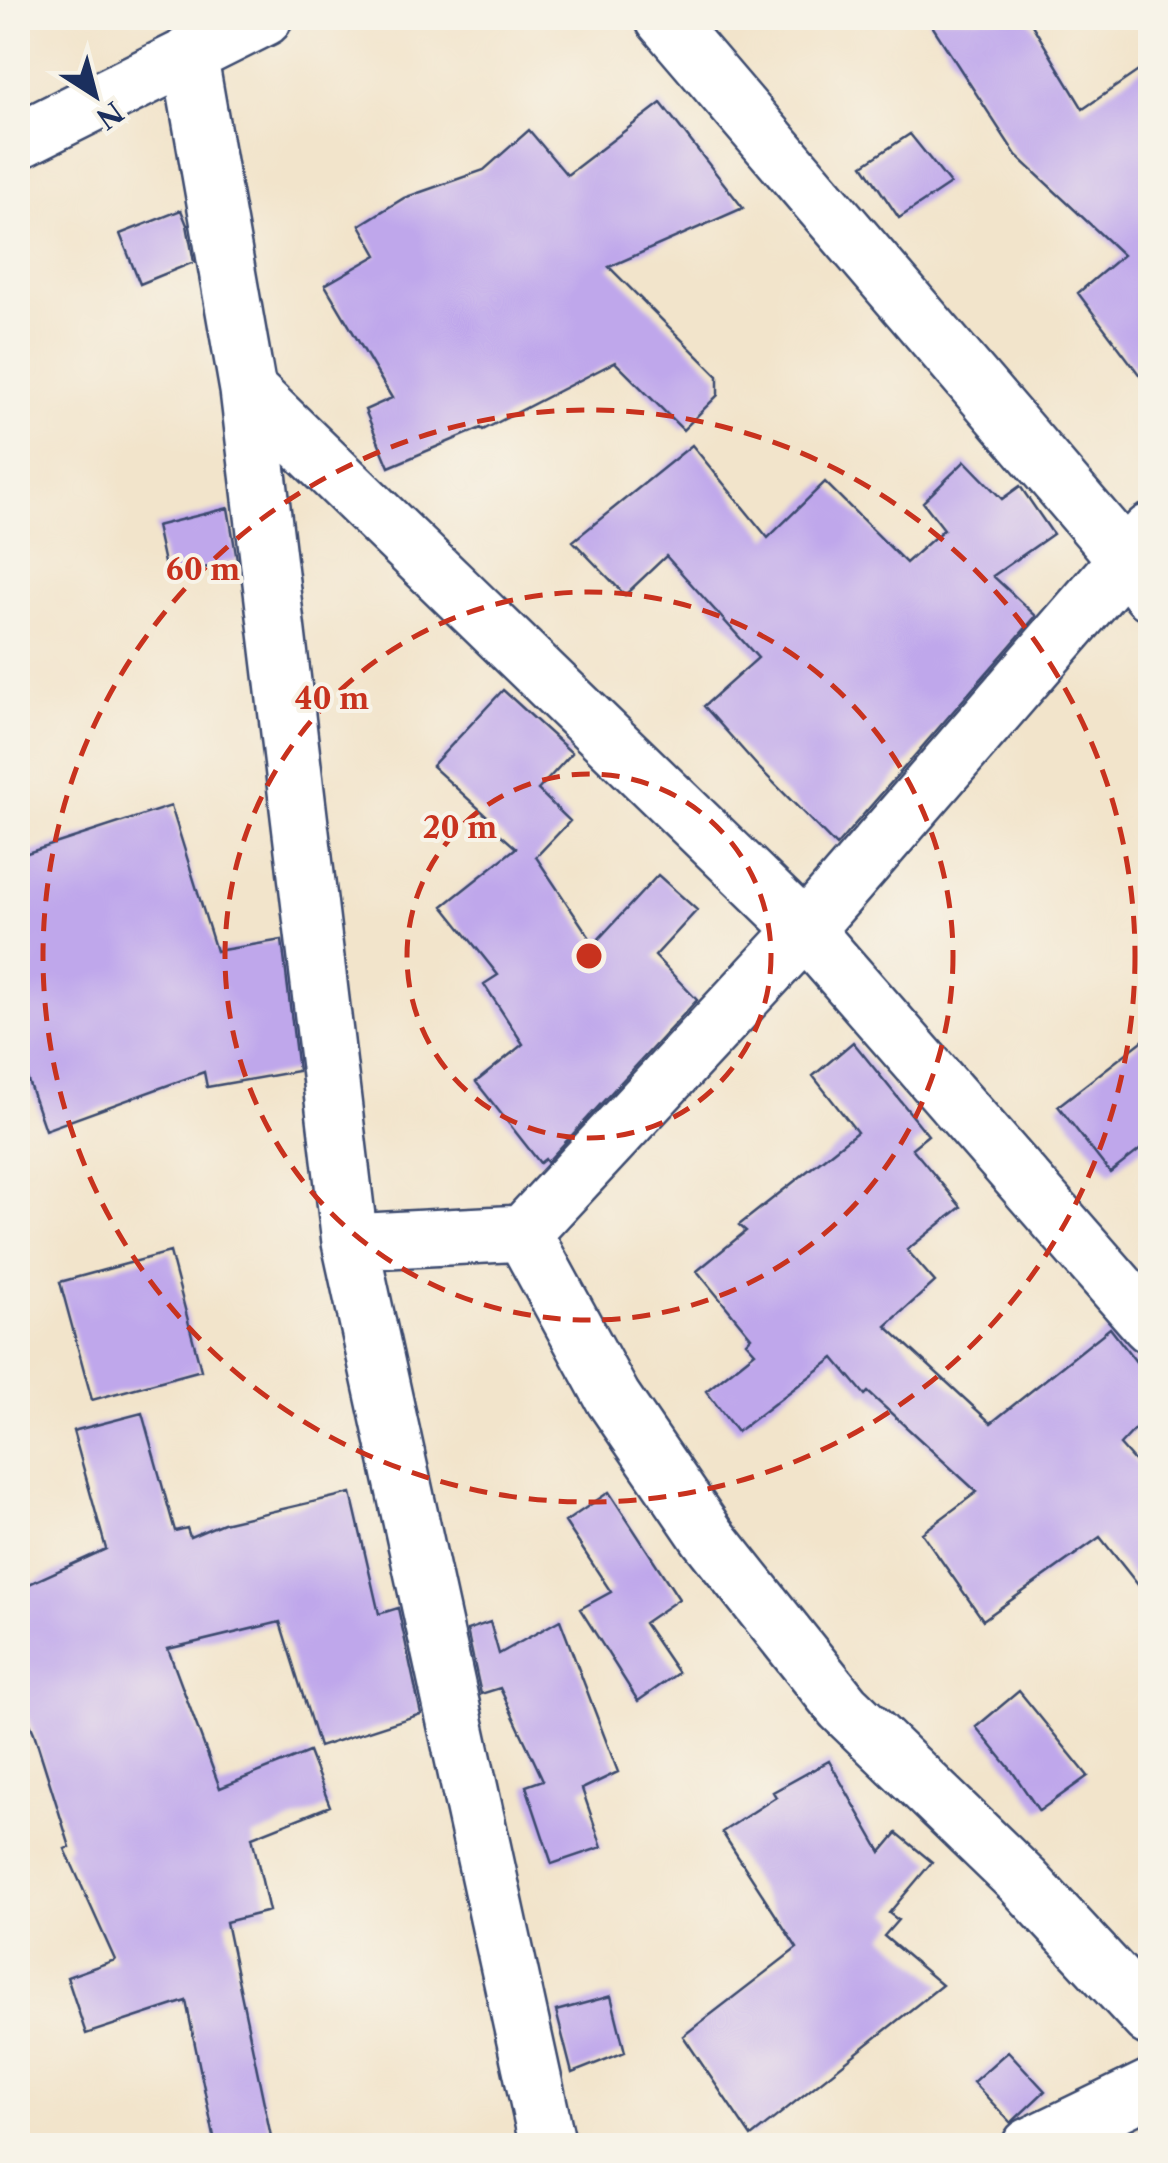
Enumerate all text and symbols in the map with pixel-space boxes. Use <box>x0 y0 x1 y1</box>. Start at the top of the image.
north arrow <box>45 45 145 145</box>
text: N <box>90 94 130 136</box>
text: 60 m <box>166 551 240 588</box>
text: 40 m <box>295 680 369 717</box>
text: 20 m <box>423 809 497 846</box>
centre of rings <box>571 938 607 974</box>

